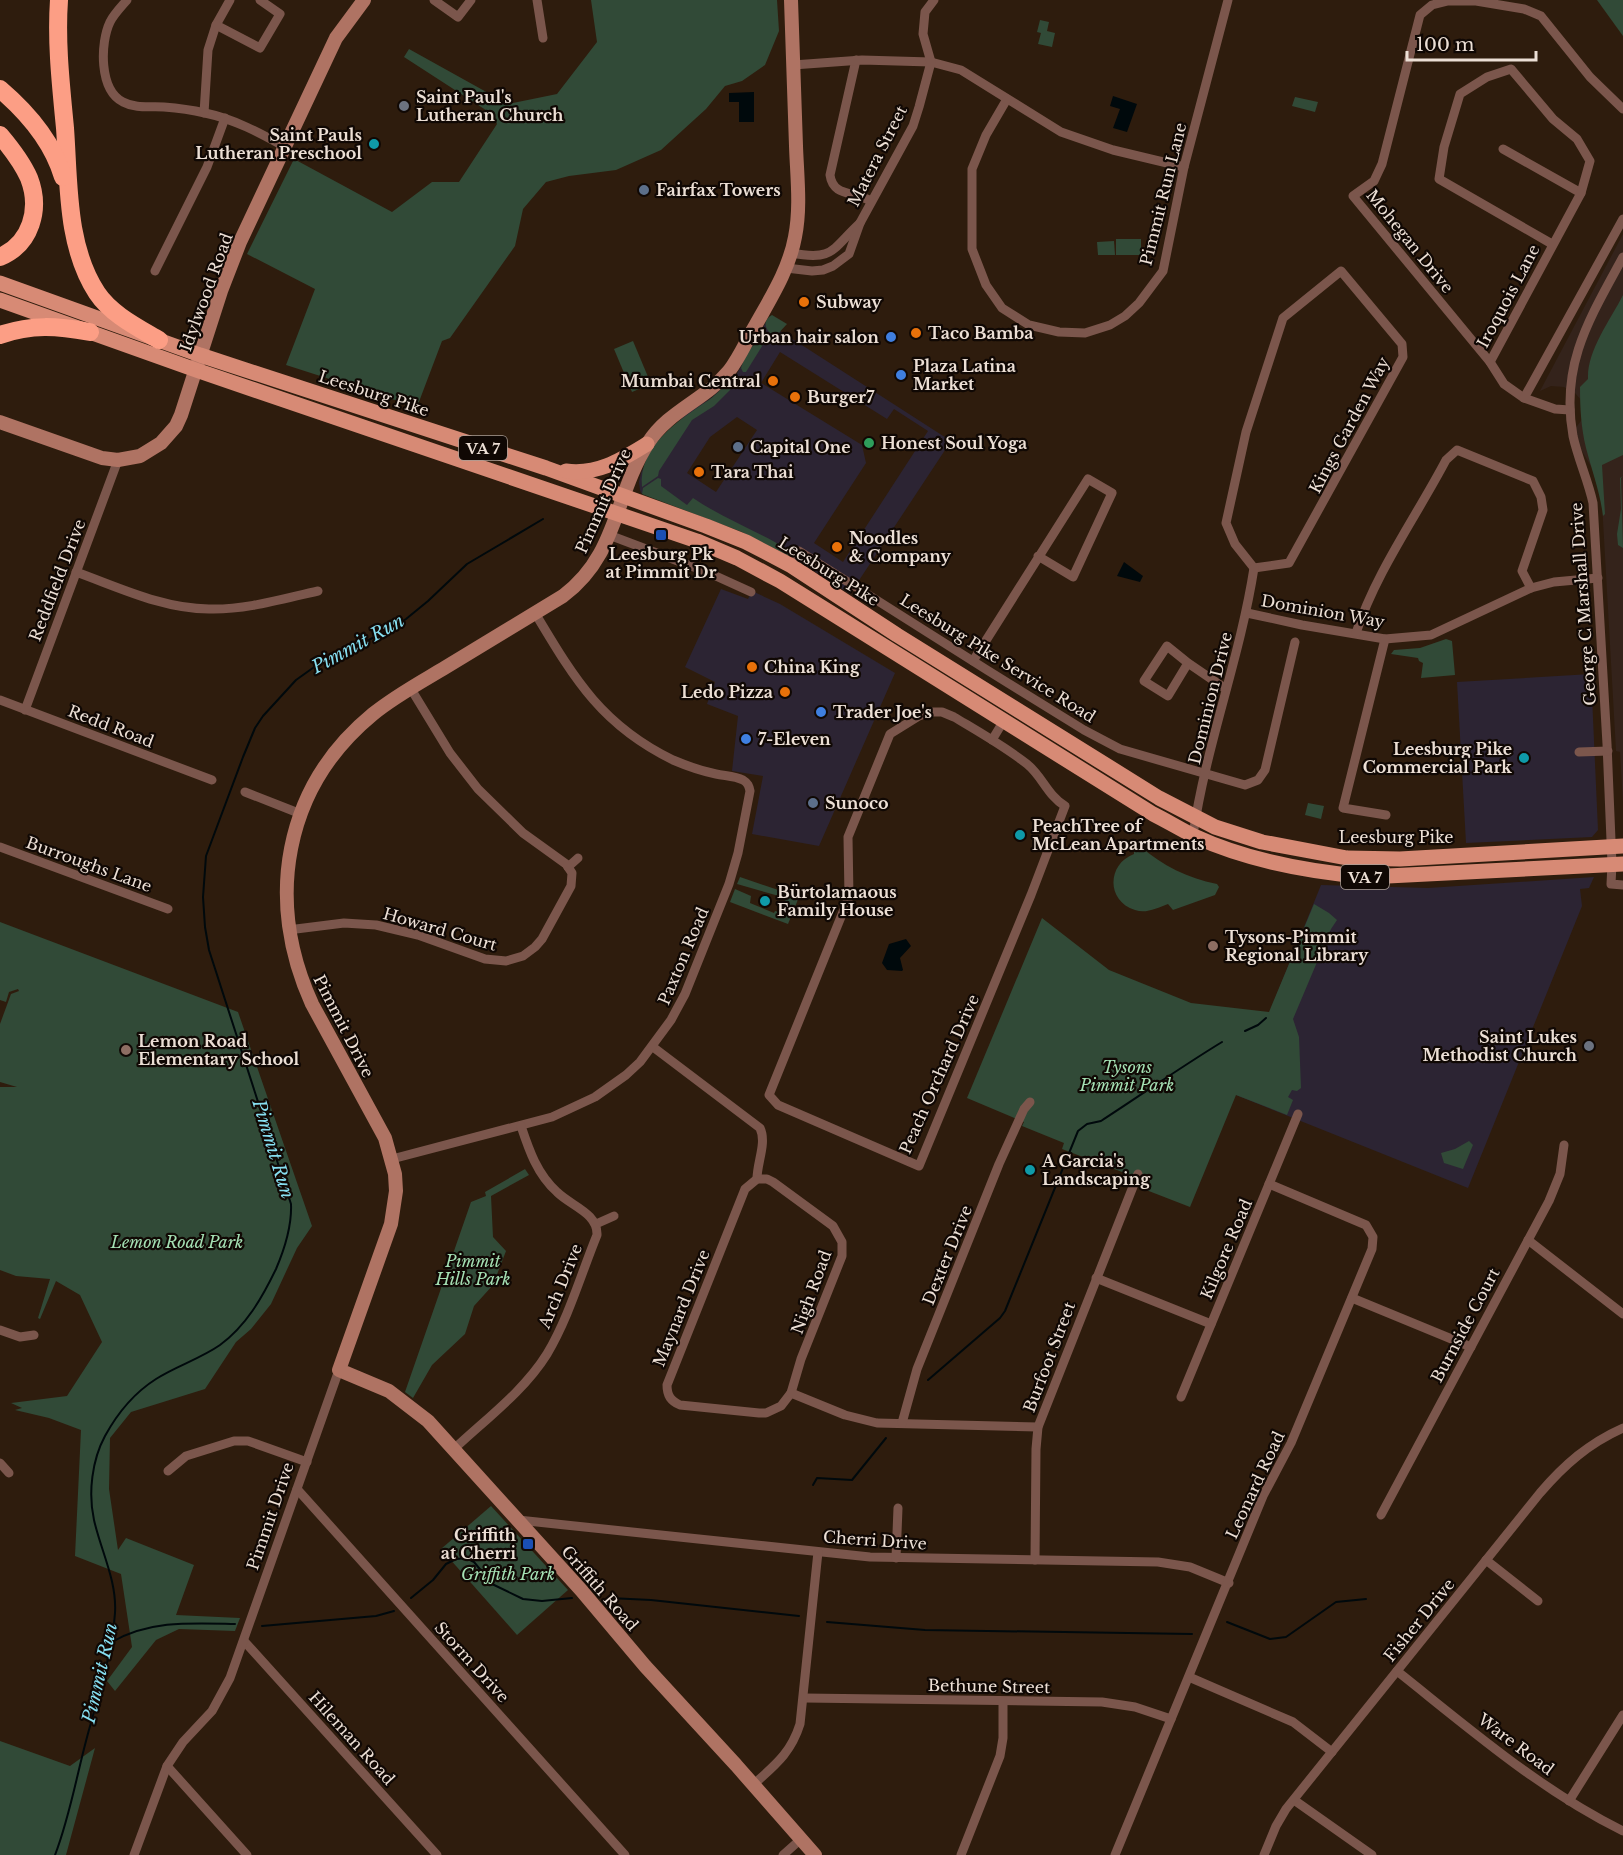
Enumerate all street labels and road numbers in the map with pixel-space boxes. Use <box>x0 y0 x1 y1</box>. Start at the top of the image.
street label: Matera Street <box>843 102 911 210</box>
street label: Pimmit Run Lane <box>1136 120 1190 268</box>
street label: Mohegan Drive <box>1362 185 1458 297</box>
street label: Idylwood Road <box>175 230 237 354</box>
street label: Iroquois Lane <box>1472 241 1544 351</box>
street label: Kings Garden Way <box>1305 353 1394 497</box>
street label: Leesburg Pike <box>316 366 432 420</box>
road number: VA 7 <box>459 436 507 460</box>
street label: Pimmit Drive <box>571 445 635 557</box>
street label: George C Marshall Drive <box>1566 502 1600 706</box>
street label: Reddfield Drive <box>25 516 89 644</box>
street label: Leesburg Pike <box>775 532 883 610</box>
street label: Leesburg Pike Service Road <box>897 589 1100 727</box>
street label: Dominion Way <box>1260 590 1387 632</box>
street label: Dominion Drive <box>1184 630 1236 766</box>
street label: Redd Road <box>65 700 157 752</box>
street label: Leesburg Pike <box>1339 827 1453 847</box>
street label: Burroughs Lane <box>23 832 155 896</box>
road number: VA 7 <box>1341 865 1389 889</box>
street label: Howard Court <box>381 903 499 955</box>
street label: Paxton Road <box>653 904 713 1008</box>
street label: Pimmit Drive <box>310 971 378 1081</box>
street label: Peach Orchard Drive <box>895 991 983 1157</box>
street label: Kilgore Road <box>1196 1196 1256 1302</box>
street label: Dexter Drive <box>918 1202 976 1308</box>
street label: Arch Drive <box>534 1241 586 1332</box>
street label: Maynard Drive <box>648 1246 714 1370</box>
street label: Nigh Road <box>787 1247 835 1337</box>
street label: Burnside Court <box>1426 1264 1504 1386</box>
street label: Burfoot Street <box>1019 1299 1079 1415</box>
street label: Leonard Road <box>1221 1428 1289 1542</box>
street label: Pimmit Drive <box>242 1460 298 1572</box>
street label: Cherri Drive <box>822 1526 928 1554</box>
street label: Griffith Road <box>557 1541 643 1635</box>
street label: Fisher Drive <box>1379 1574 1459 1666</box>
street label: Storm Drive <box>430 1617 514 1707</box>
street label: Bethune Street <box>928 1675 1050 1697</box>
street label: Hileman Road <box>305 1687 399 1789</box>
street label: Ware Road <box>1473 1708 1558 1779</box>

